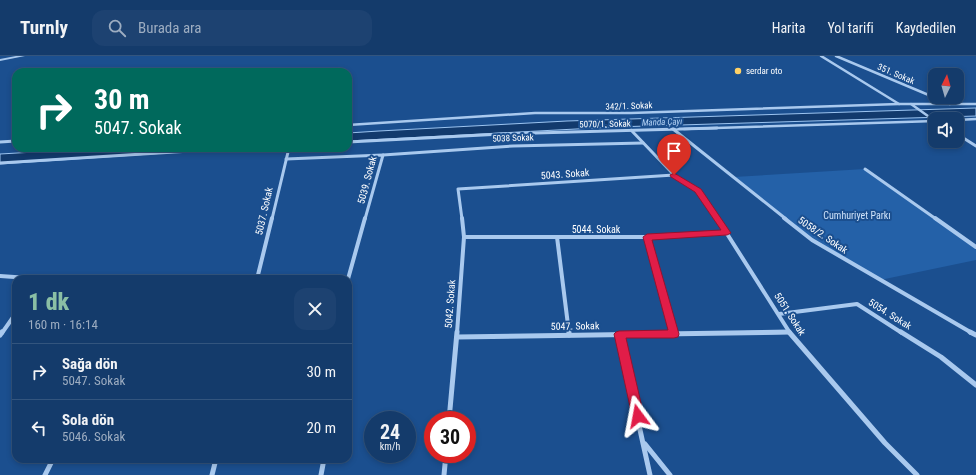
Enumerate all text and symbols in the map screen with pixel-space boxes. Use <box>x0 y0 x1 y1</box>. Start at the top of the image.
search box <box>92 10 372 46</box>
text: Turnly <box>20 16 68 39</box>
icon: search <box>106 17 128 39</box>
text: Burada ara <box>138 19 202 37</box>
text: Harita <box>772 20 805 36</box>
text: Yol tarifi <box>827 20 874 36</box>
text: Kaydedilen <box>896 20 956 36</box>
street label: 351. Sokak <box>876 62 916 86</box>
marker: serdar oto <box>733 66 743 76</box>
place label: serdar oto <box>746 66 783 76</box>
north arrow <box>928 68 964 104</box>
map controls <box>928 68 964 148</box>
text: 30 m <box>94 83 150 116</box>
icon: right <box>28 84 80 136</box>
street label: 342/1. Sokak <box>605 100 653 112</box>
button: sound <box>928 112 964 148</box>
water label: Manda Çayı <box>642 116 682 128</box>
text: 5047. Sokak <box>94 117 182 138</box>
street label: 5070/1. Sokak <box>579 119 631 129</box>
street label: 5038 Sokak <box>492 132 534 144</box>
pin <box>657 134 691 175</box>
icon: arrive <box>663 140 685 162</box>
street label: 5039. Sokak <box>355 155 379 205</box>
street label: 5043. Sokak <box>540 167 590 181</box>
street label: 5037. Sokak <box>253 186 275 236</box>
park label: Cumhuriyet Parkı <box>823 210 891 221</box>
street label: 5058/2. Sokak <box>796 214 850 256</box>
street label: 5044. Sokak <box>572 224 621 235</box>
street label: 5042. Sokak <box>443 279 457 329</box>
text: 1 dk <box>28 288 69 316</box>
button: close <box>294 288 336 330</box>
street label: 5051. Sokak <box>772 291 808 338</box>
street label: 5054. Sokak <box>866 296 914 332</box>
text: 160 m · 16:14 <box>28 317 98 332</box>
street label: 5047. Sokak <box>551 320 600 332</box>
text: Sağa dön <box>62 355 118 373</box>
icon: right <box>28 361 50 383</box>
text: 30 m <box>306 363 336 381</box>
text: 5047. Sokak <box>62 373 125 388</box>
position arrow <box>617 395 659 437</box>
text: Sola dön <box>62 411 114 429</box>
speed limit sign: 30 <box>424 411 476 463</box>
icon: left <box>28 417 50 439</box>
text: 20 m <box>306 419 336 437</box>
text: 24 <box>380 420 400 444</box>
text: 5046. Sokak <box>62 429 125 444</box>
text: km/h <box>380 441 400 452</box>

